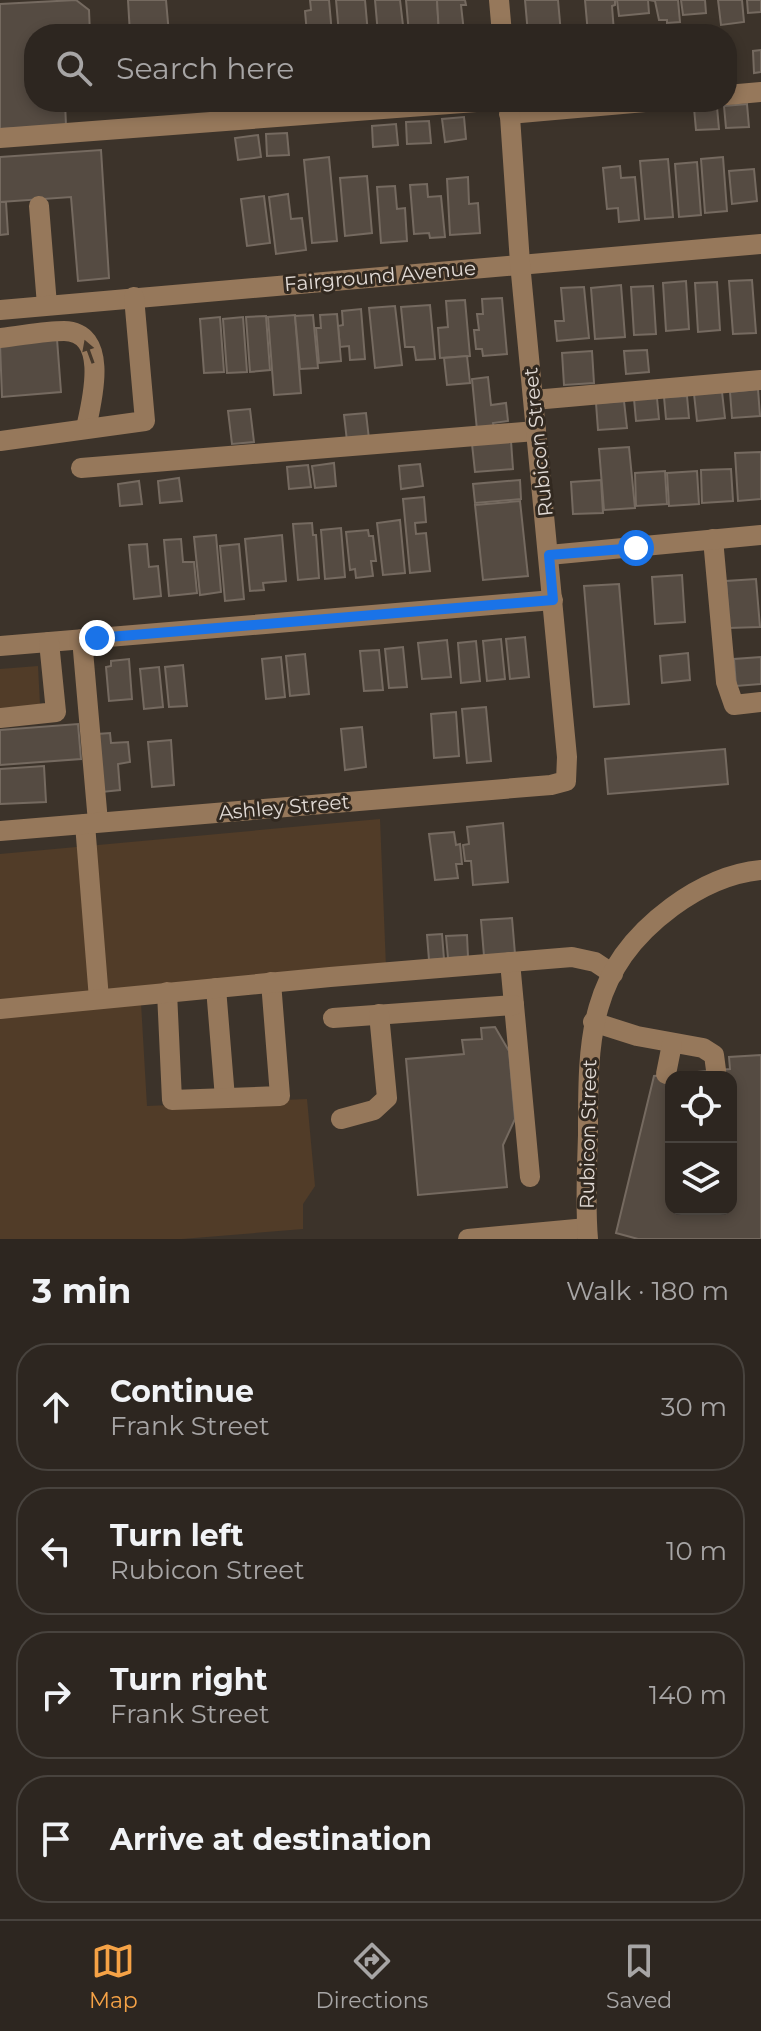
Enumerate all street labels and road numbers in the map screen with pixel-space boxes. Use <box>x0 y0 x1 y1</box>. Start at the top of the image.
street label: Fairground Avenue <box>283 256 477 296</box>
street label: Rubicon Street <box>518 366 558 518</box>
street label: Ashley Street <box>218 789 350 825</box>
street label: Rubicon Street <box>575 1059 601 1209</box>

